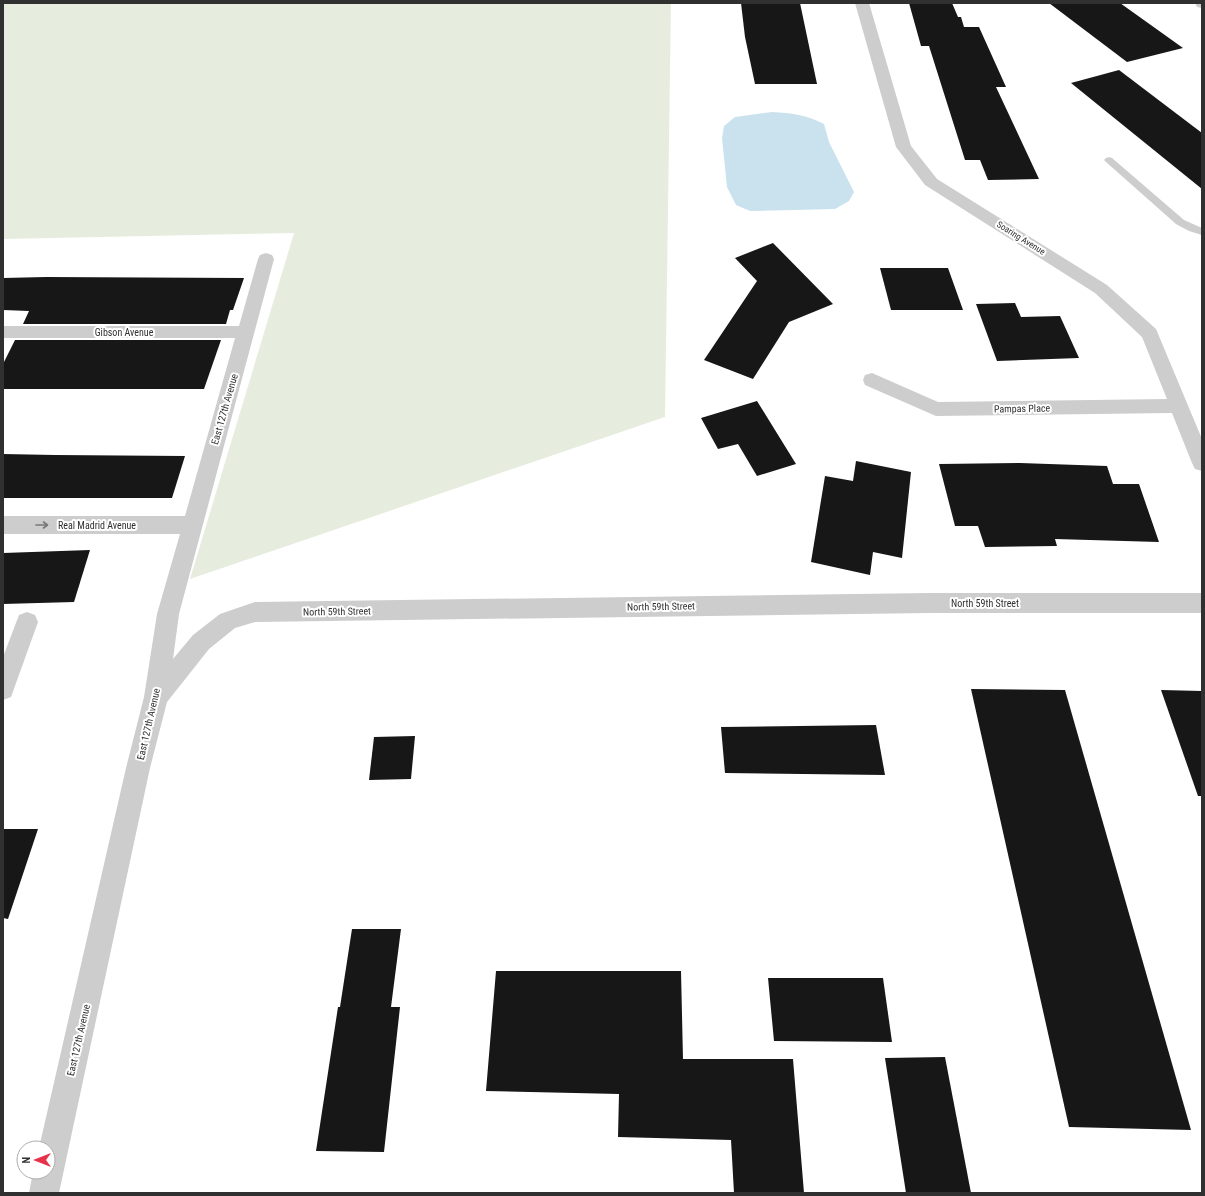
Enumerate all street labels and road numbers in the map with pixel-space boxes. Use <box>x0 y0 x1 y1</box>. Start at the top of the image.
street label: Soaring Avenue <box>995 219 1047 257</box>
street label: Gibson Avenue <box>95 327 154 338</box>
street label: East 127th Avenue <box>209 372 240 446</box>
street label: Pampas Place <box>994 403 1051 414</box>
street label: Real Madrid Avenue <box>58 520 136 531</box>
street label: North 59th Street <box>951 598 1019 609</box>
street label: North 59th Street <box>627 600 695 613</box>
street label: North 59th Street <box>303 605 371 618</box>
street label: East 127th Avenue <box>135 687 162 761</box>
street label: East 127th Avenue <box>65 1003 92 1077</box>

